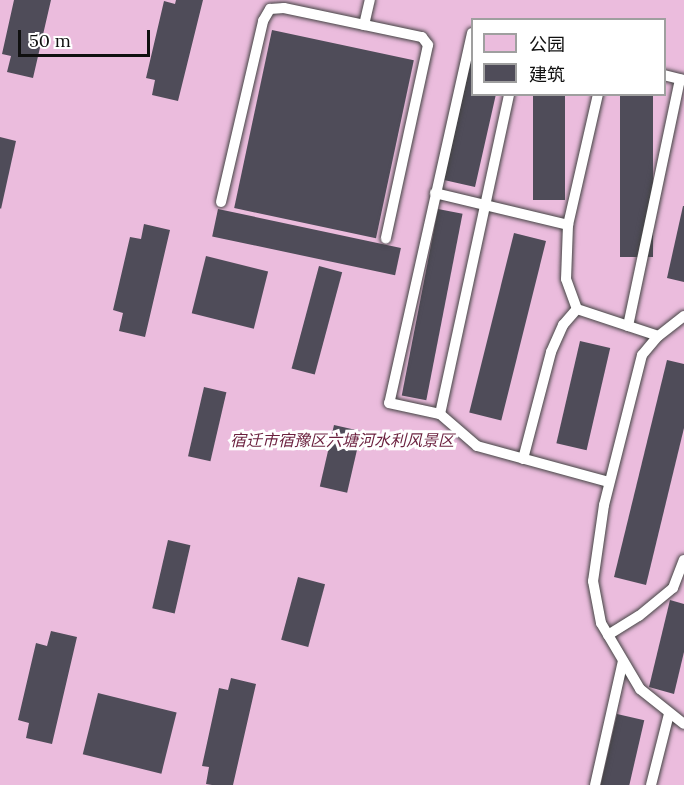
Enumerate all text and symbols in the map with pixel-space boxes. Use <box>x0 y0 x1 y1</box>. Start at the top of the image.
scale bar <box>21 18 153 56</box>
legend <box>471 18 666 96</box>
text: 50 m <box>29 29 71 52</box>
text: 公园 <box>529 33 565 56</box>
text: 建筑 <box>529 63 565 86</box>
park label: 宿迁市宿豫区六塘河水利风景区 <box>230 430 454 450</box>

